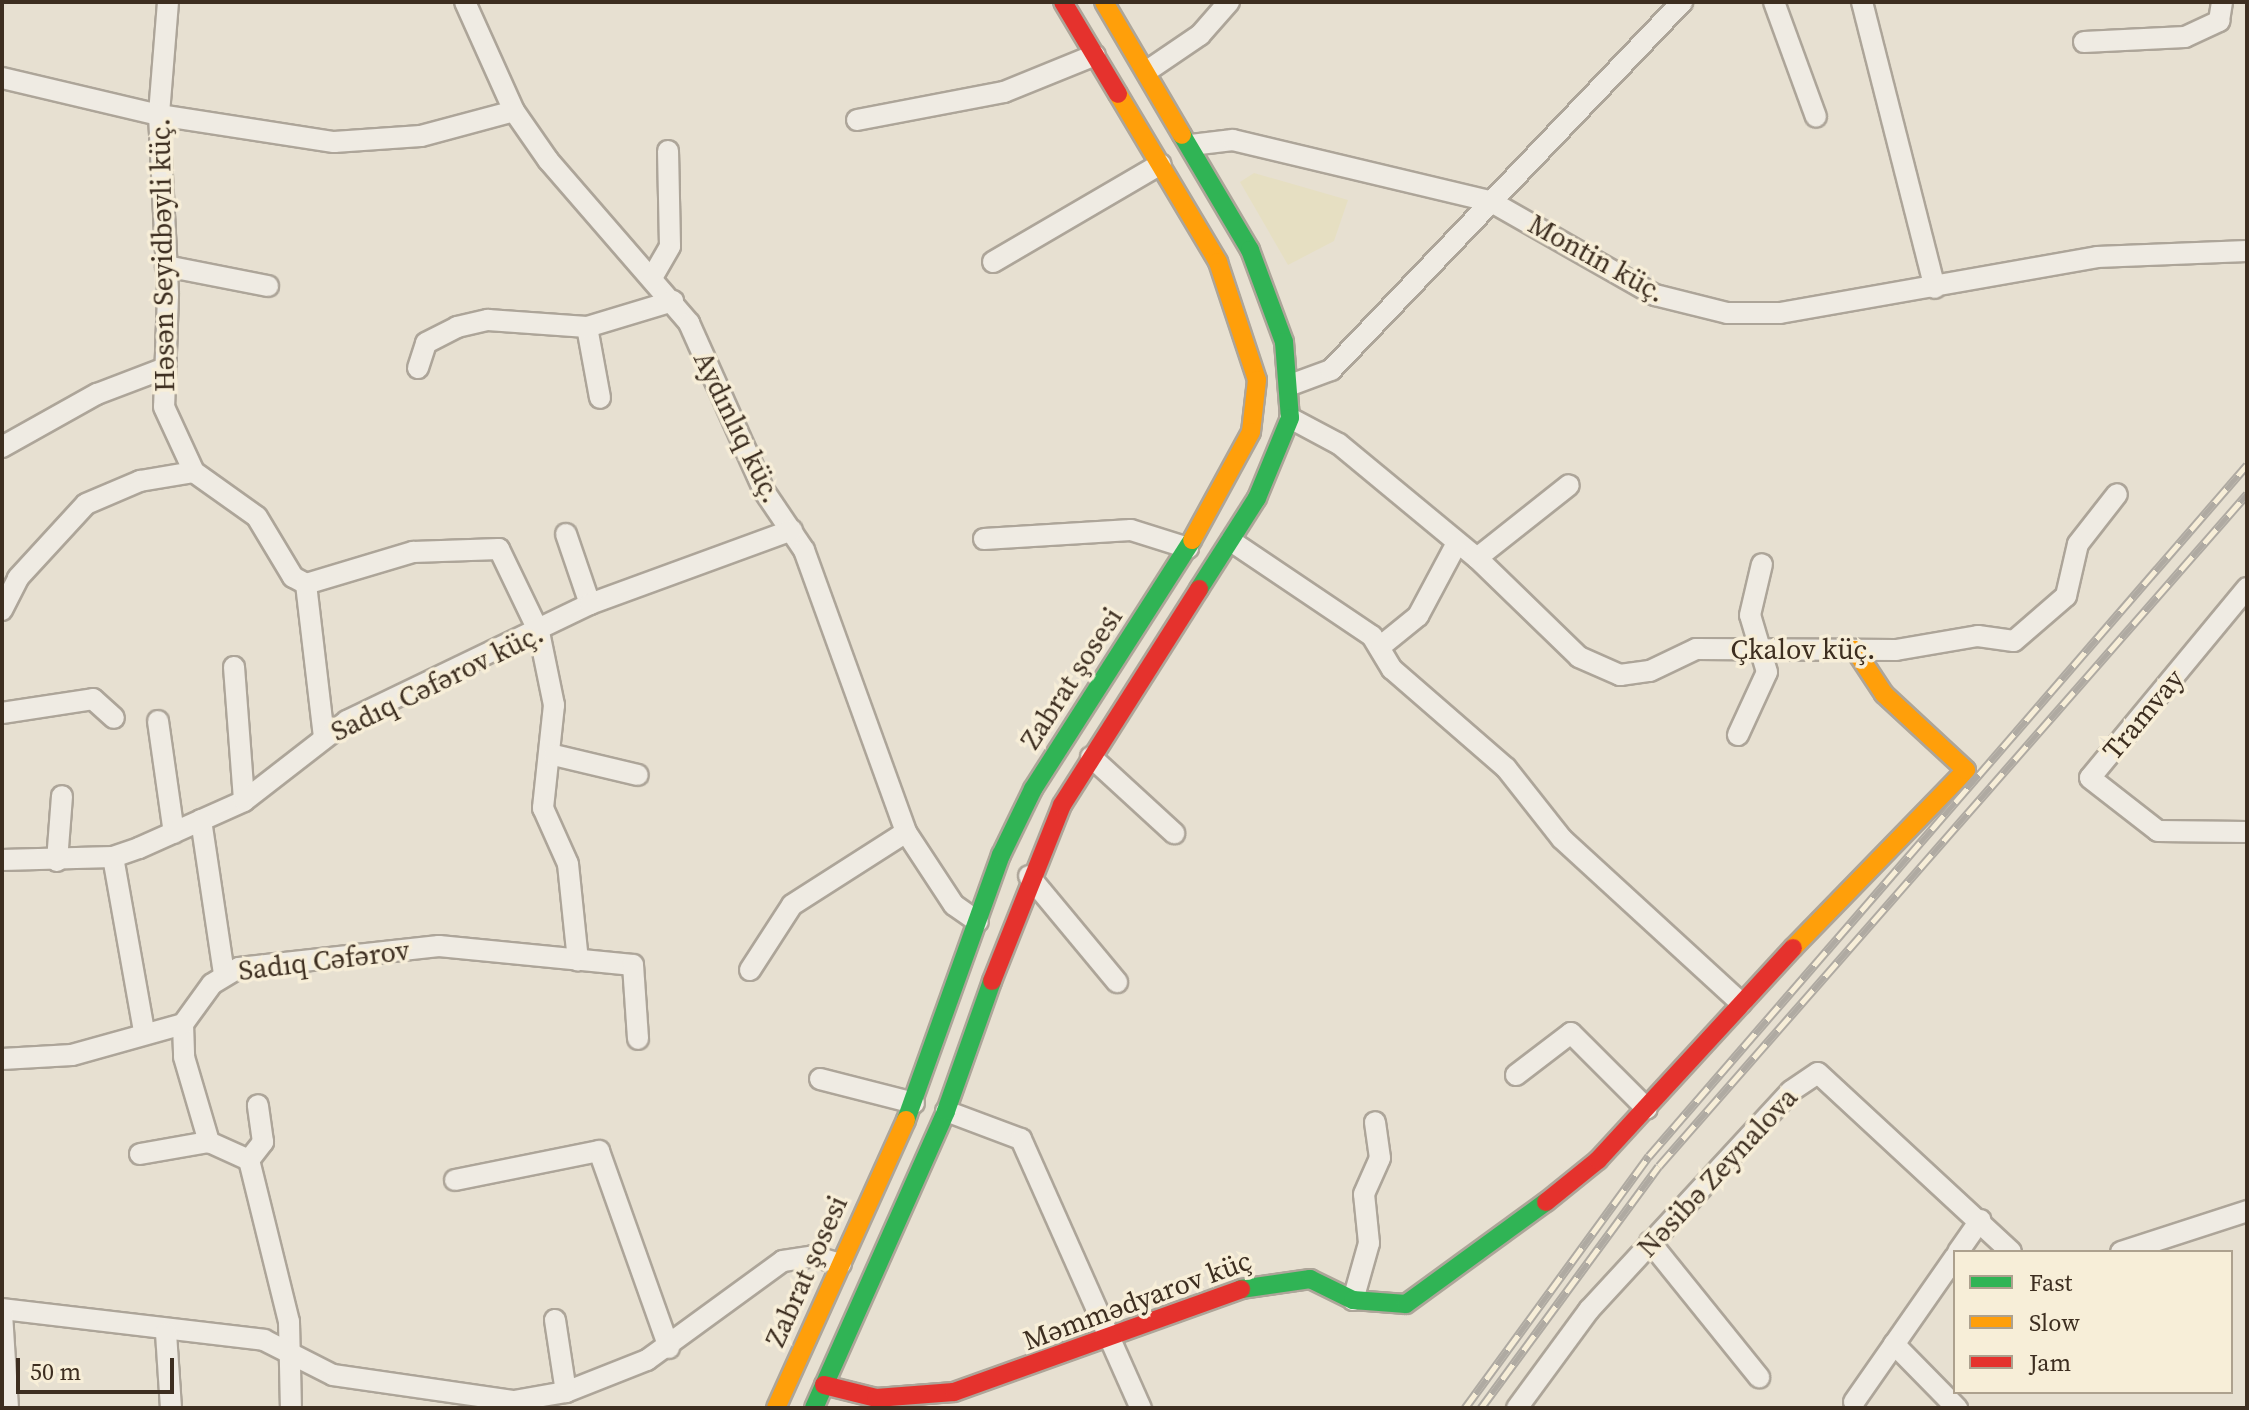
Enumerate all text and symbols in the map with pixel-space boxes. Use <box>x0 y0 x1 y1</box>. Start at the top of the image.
street label: Həsən Seyidbəyli küç. <box>143 118 181 392</box>
street label: Montin küç. <box>1523 207 1671 309</box>
street label: Aydınlıq küç. <box>687 346 789 508</box>
street label: Zabrat şosesi <box>1013 601 1129 755</box>
street label: Sadıq Cəfərov küç. <box>325 616 549 748</box>
street label: Çkalov küç. <box>1730 632 1876 666</box>
street label: Tramvay <box>2095 662 2191 766</box>
street label: Sadıq Cəfərov <box>236 933 412 987</box>
street label: Nəsibə Zeynalova <box>1630 1080 1804 1264</box>
street label: Zabrat şosesi <box>758 1190 854 1352</box>
street label: Məmmədyarov küç <box>1018 1243 1256 1357</box>
legend <box>1953 1250 2233 1394</box>
text: Fast <box>2029 1266 2072 1299</box>
text: Slow <box>2029 1306 2080 1339</box>
scale bar <box>20 1342 178 1392</box>
text: Jam <box>2029 1346 2071 1379</box>
text: 50 m <box>30 1355 81 1388</box>

